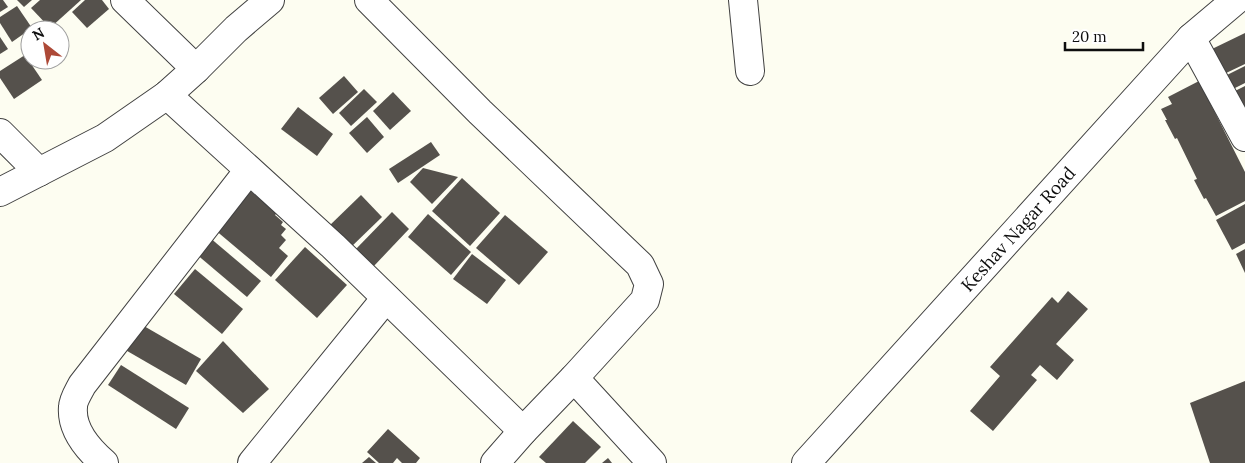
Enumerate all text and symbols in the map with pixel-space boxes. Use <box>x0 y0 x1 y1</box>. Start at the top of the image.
north arrow <box>20 20 70 70</box>
scale bar <box>1065 20 1142 52</box>
text: N <box>29 23 48 44</box>
text: 20 m <box>1072 27 1107 46</box>
street label: Keshav Nagar Road <box>956 162 1080 296</box>

